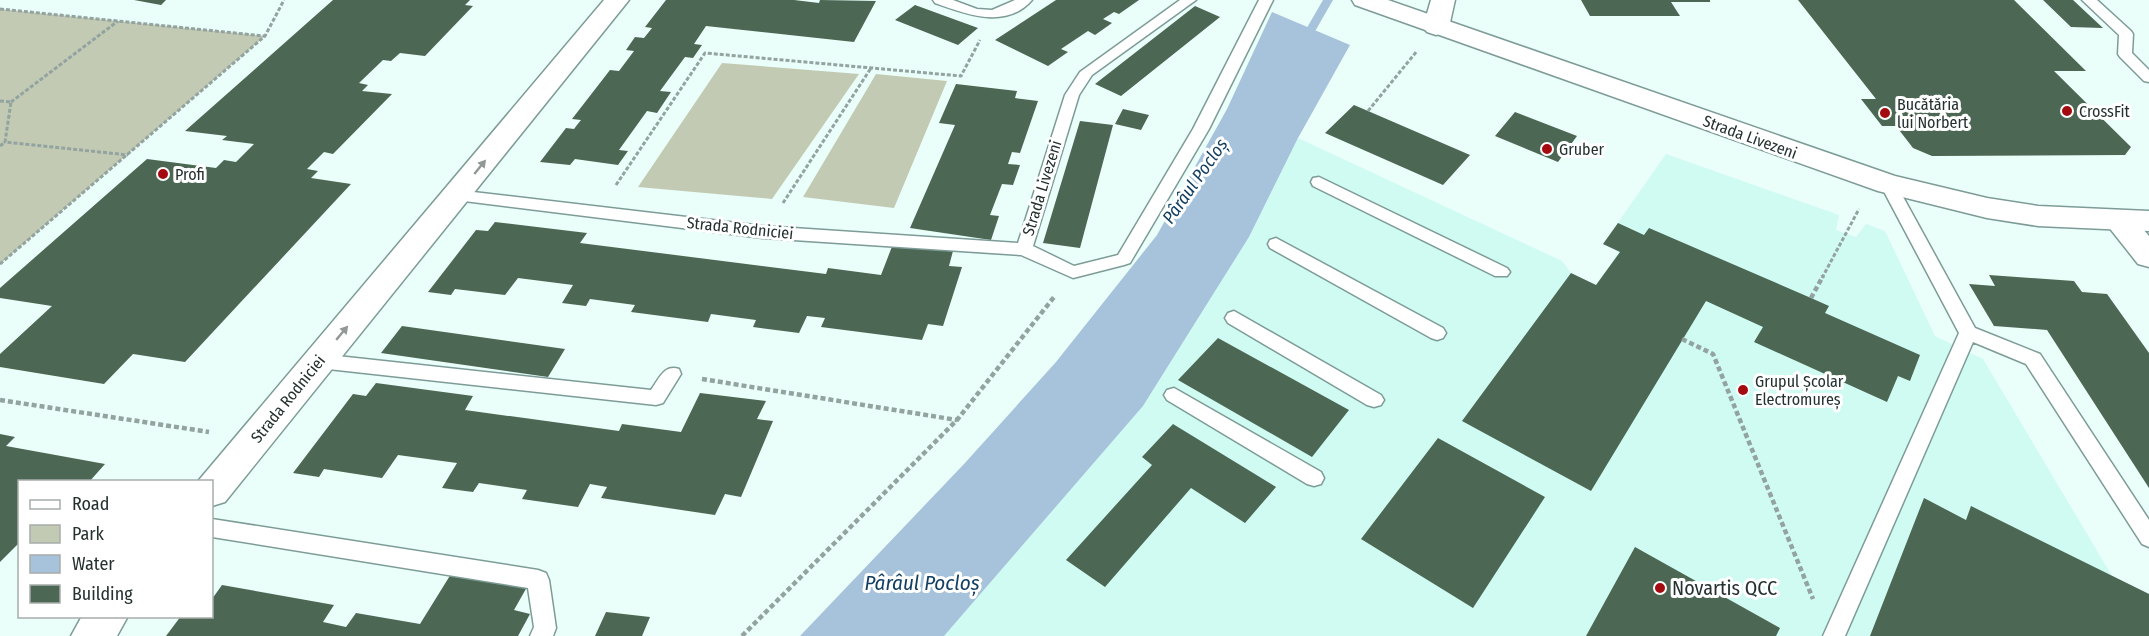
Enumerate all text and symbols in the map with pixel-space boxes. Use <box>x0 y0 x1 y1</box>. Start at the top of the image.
place label: Bucătăria lui Norbert <box>1897 95 1969 132</box>
place label: CrossFit <box>2079 102 2130 121</box>
marker: CrossFit <box>2060 104 2074 118</box>
marker: Bucătăria lui Norbert <box>1878 106 1892 120</box>
street label: Strada Livezeni <box>1700 111 1800 163</box>
water label: Pârâul Pocloș <box>1158 134 1233 228</box>
street label: Strada Livezeni <box>1018 138 1066 238</box>
place label: Gruber <box>1559 140 1605 159</box>
marker: Gruber <box>1540 142 1554 156</box>
one-way arrow <box>473 159 486 174</box>
place label: Profi <box>175 165 205 184</box>
marker: Profi <box>156 167 170 181</box>
street label: Strada Rodniciei <box>686 213 794 243</box>
one-way arrow <box>335 326 348 341</box>
street label: Strada Rodniciei <box>247 351 329 447</box>
place label: Grupul Școlar Electromureș <box>1755 372 1844 410</box>
marker: Grupul Școlar Electromureș <box>1736 383 1750 397</box>
legend <box>18 480 213 618</box>
text: Road <box>72 493 109 515</box>
text: Park <box>72 523 105 545</box>
text: Water <box>72 553 115 575</box>
water label: Pârâul Pocloș <box>864 570 980 596</box>
place label: Novartis QCC <box>1672 576 1777 600</box>
marker: Novartis QCC <box>1653 581 1667 595</box>
text: Building <box>72 583 133 605</box>

